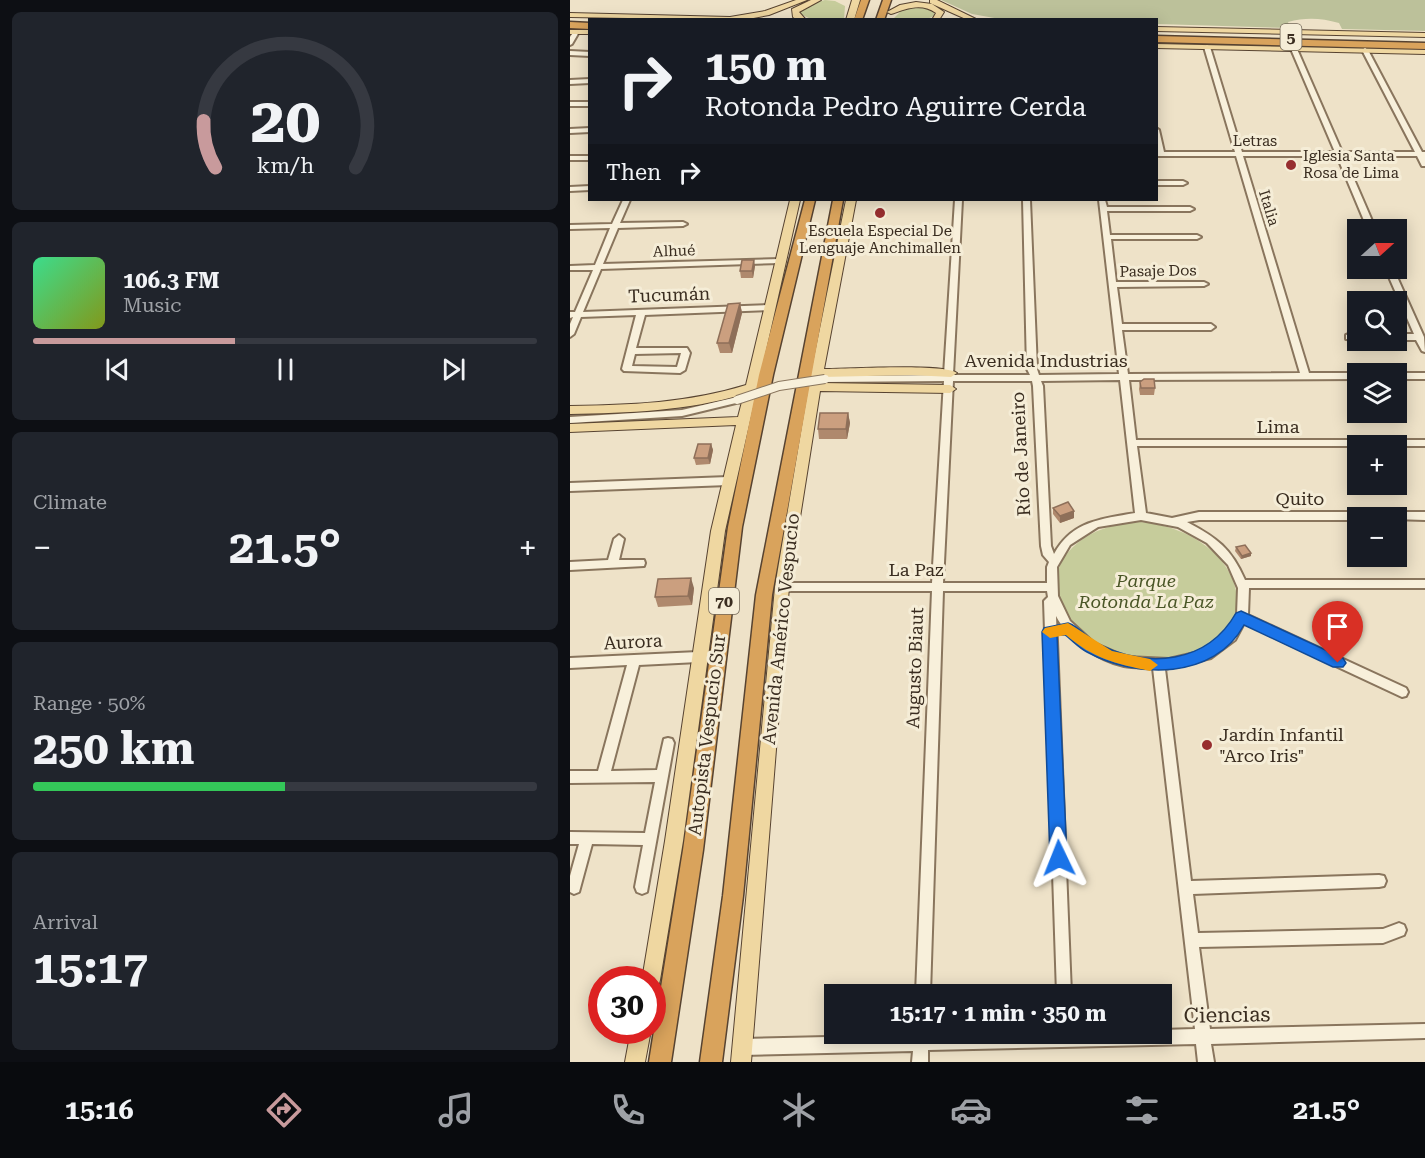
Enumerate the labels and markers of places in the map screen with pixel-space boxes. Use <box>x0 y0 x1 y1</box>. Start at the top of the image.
place label: Iglesia Santa Rosa de Lima <box>1303 147 1399 182</box>
marker: Iglesia Santa Rosa de Lima <box>1284 158 1298 172</box>
marker: Escuela Especial De Lenguaje Anchimallen <box>873 206 887 220</box>
place label: Escuela Especial De Lenguaje Anchimallen <box>799 222 961 257</box>
pin <box>1312 601 1363 663</box>
place label: Jardín Infantil "Arco Iris" <box>1219 724 1344 766</box>
marker: Jardín Infantil "Arco Iris" <box>1200 738 1214 752</box>

